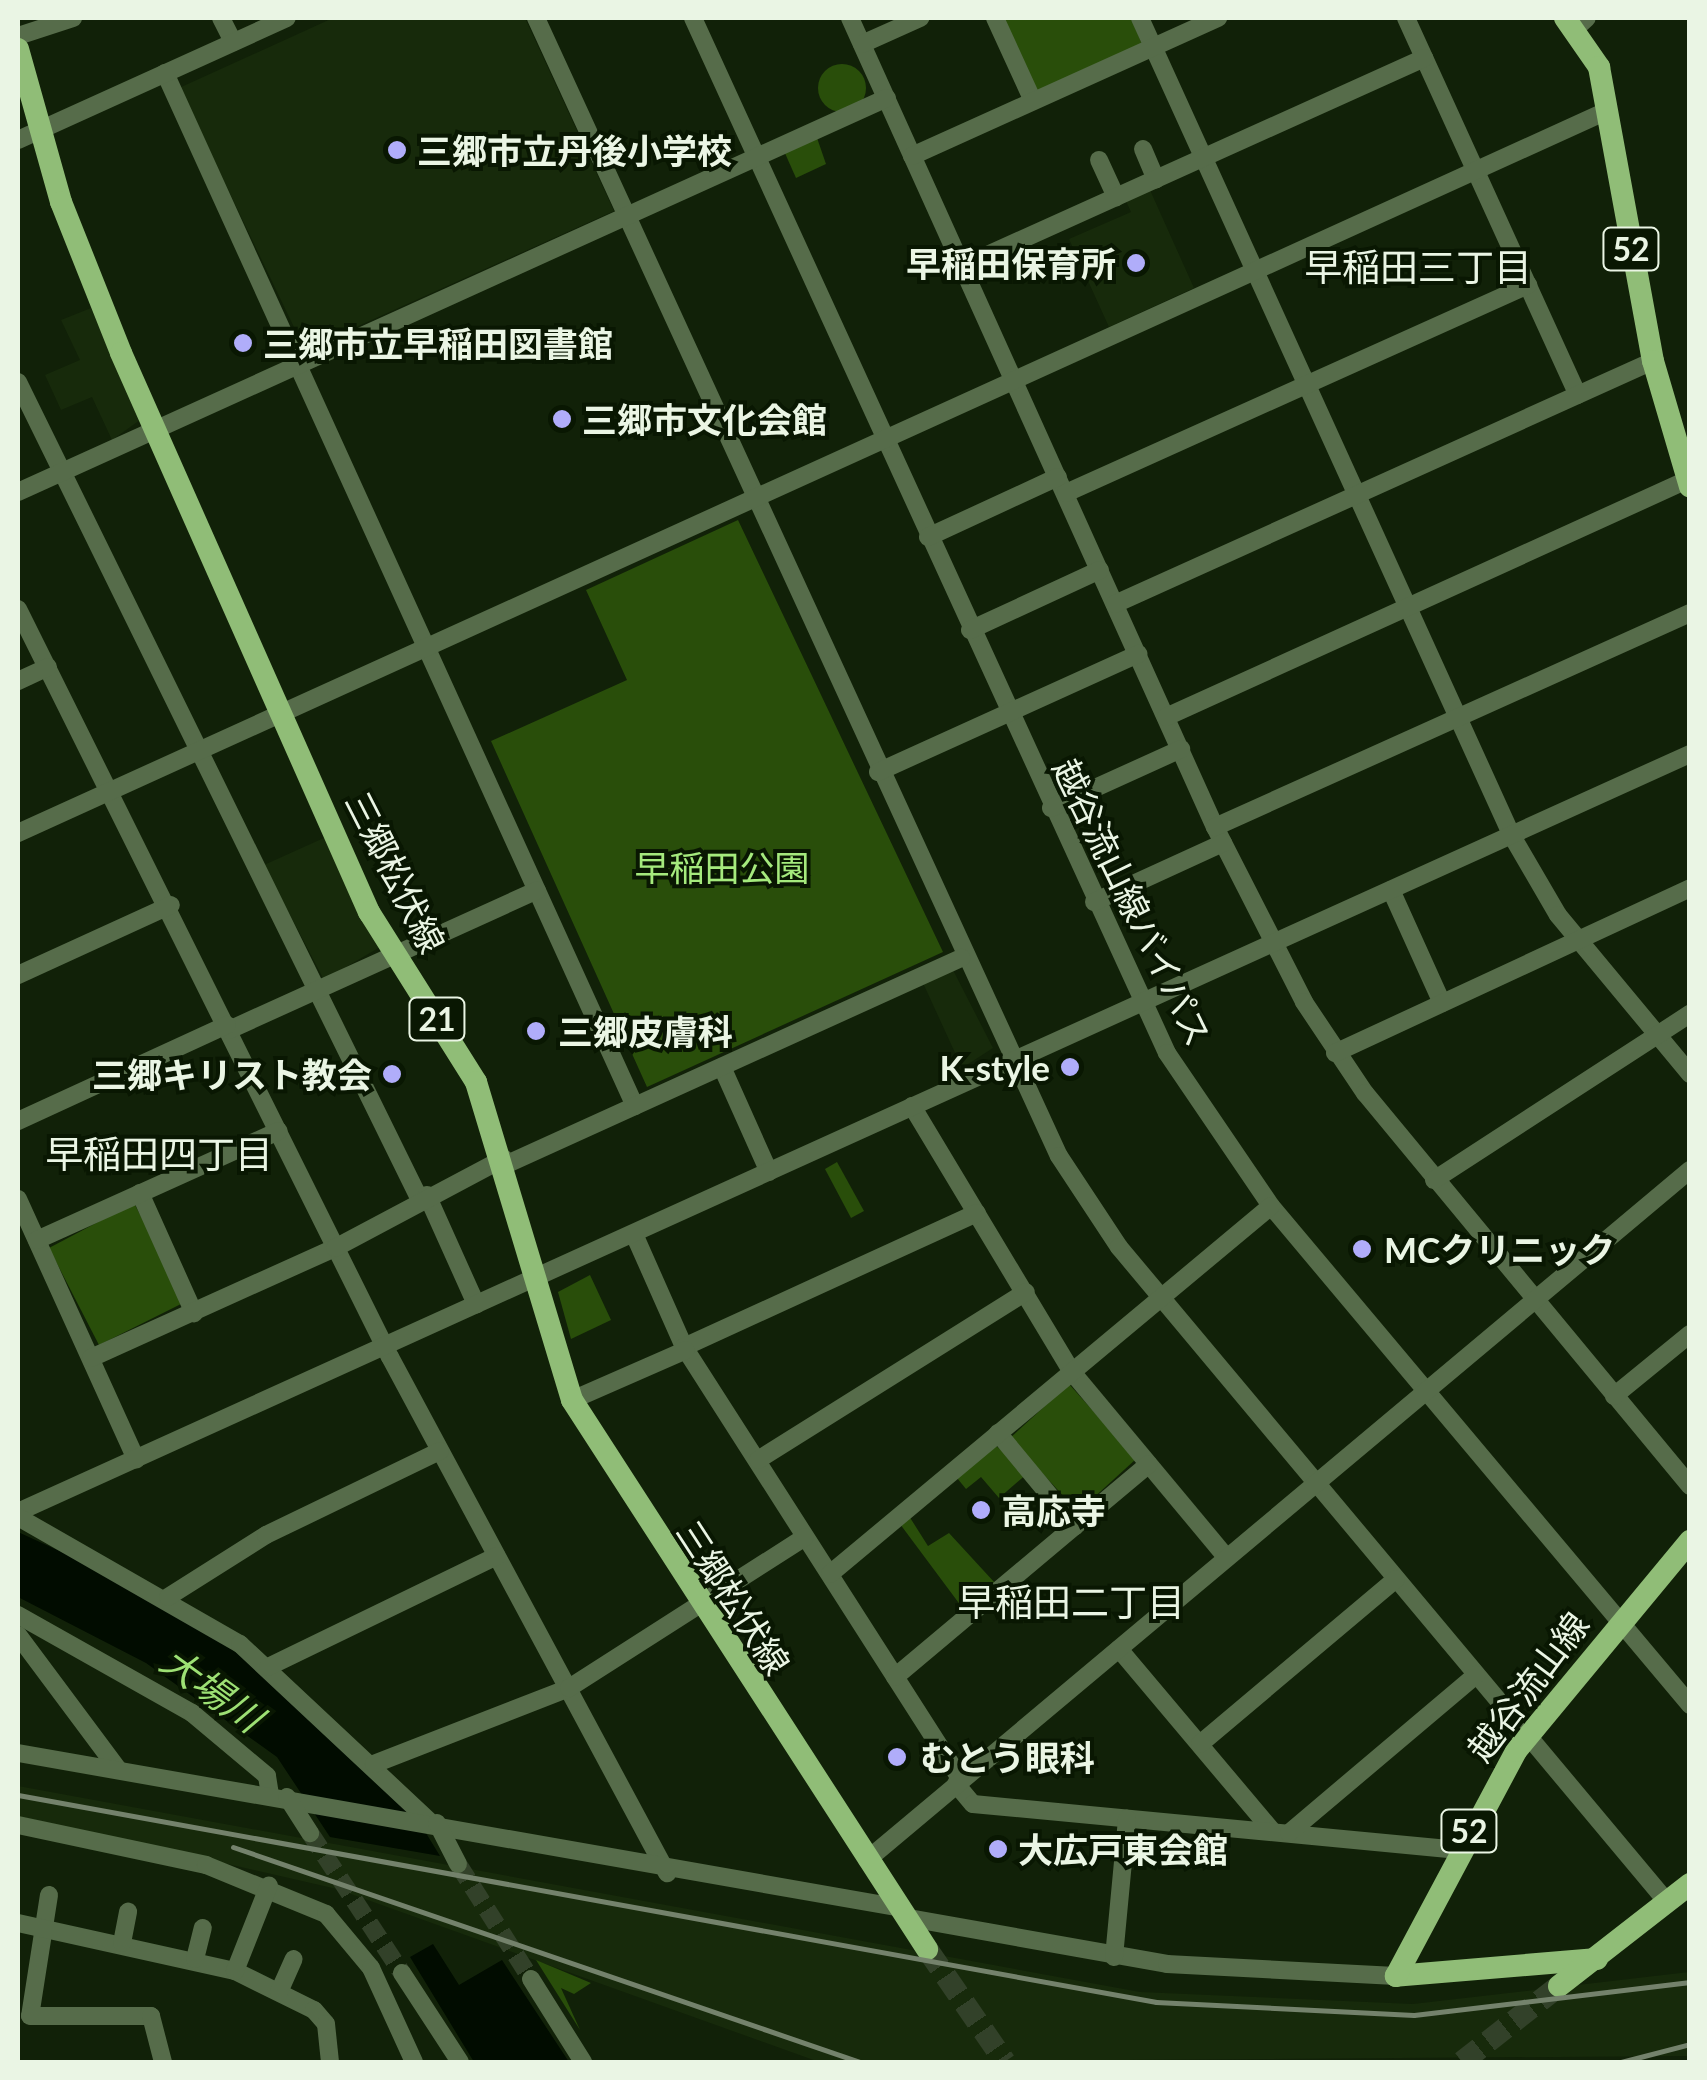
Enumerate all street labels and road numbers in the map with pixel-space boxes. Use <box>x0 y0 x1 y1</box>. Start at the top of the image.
road number: 52 <box>1601 222 1661 276</box>
street label: 越谷流山線バイパス <box>1045 751 1221 1053</box>
street label: 三郷松伏線 <box>338 785 454 959</box>
road number: 21 <box>407 992 467 1046</box>
street label: 三郷松伏線 <box>669 1512 799 1682</box>
street label: 越谷流山線 <box>1458 1603 1596 1769</box>
road number: 52 <box>1439 1804 1499 1858</box>

